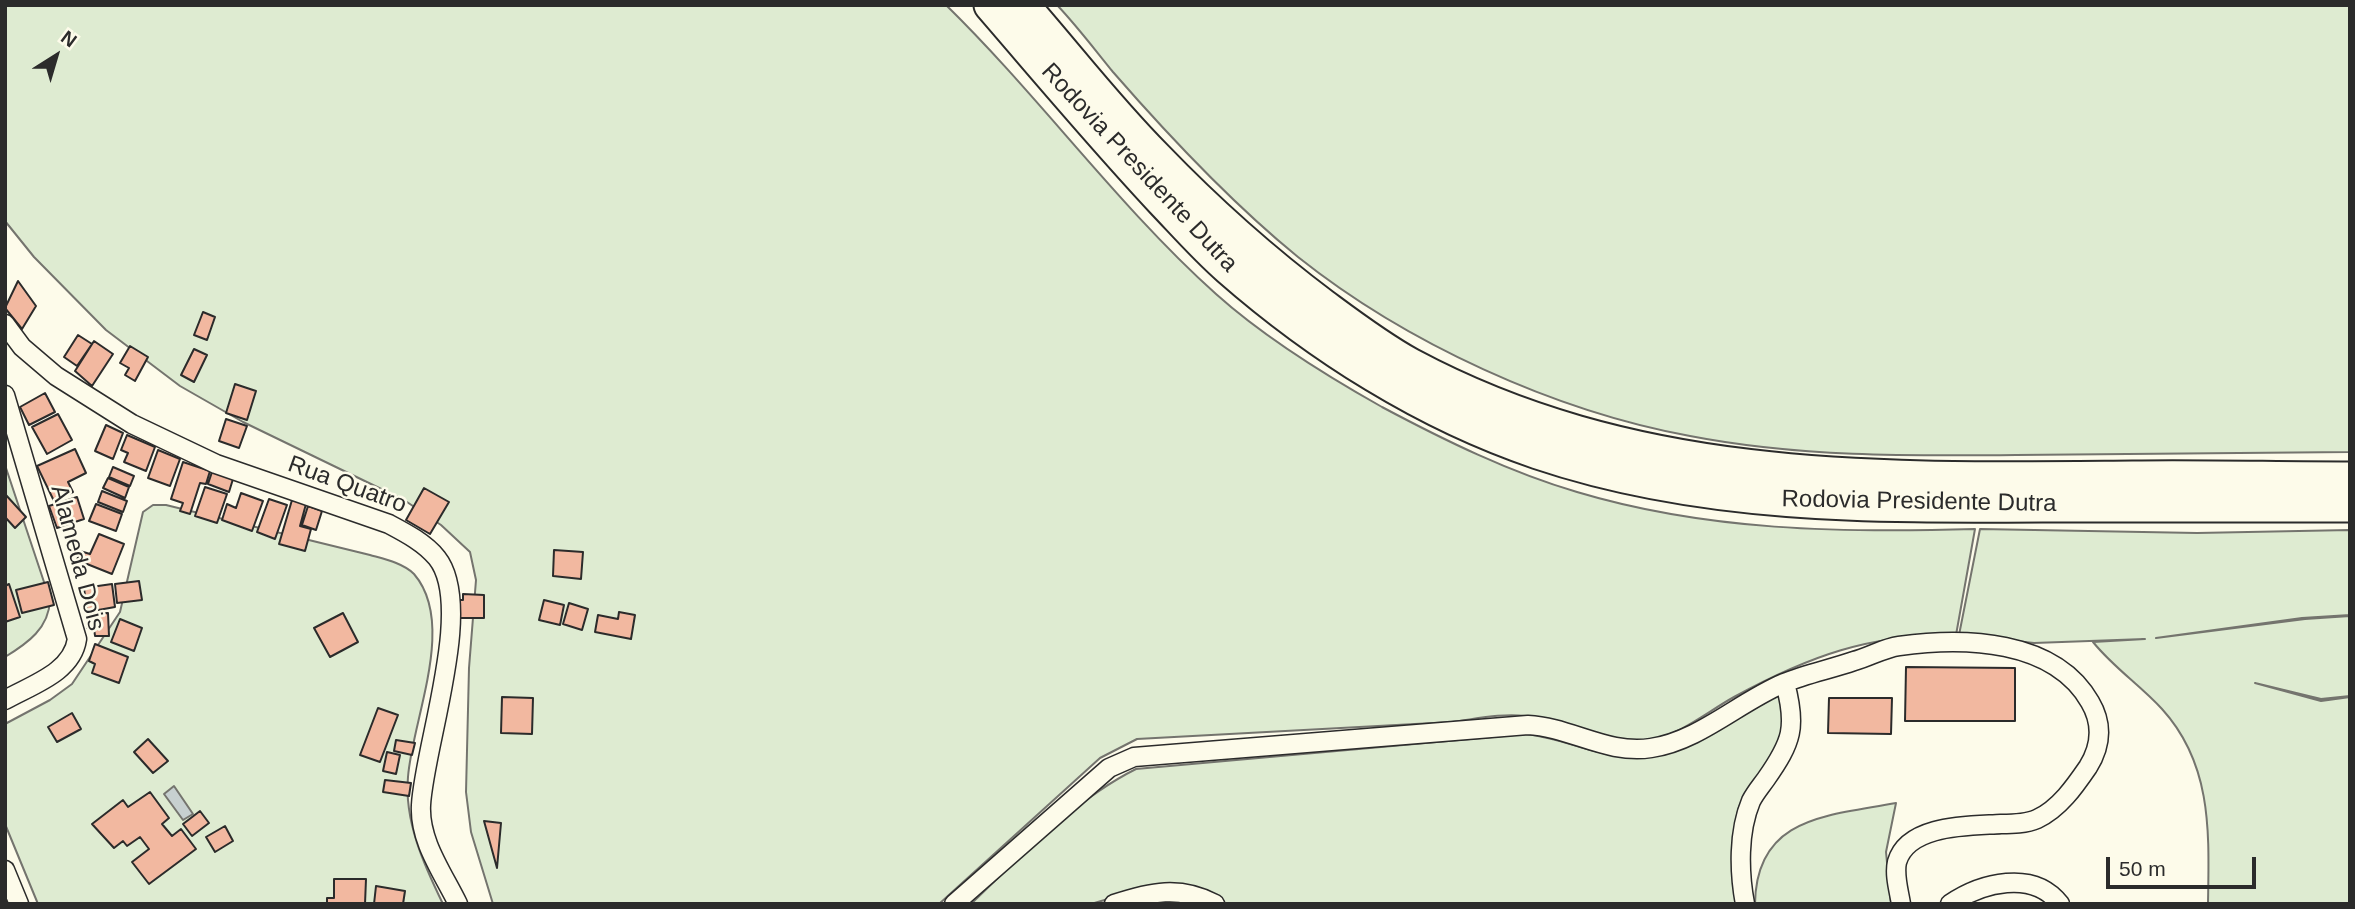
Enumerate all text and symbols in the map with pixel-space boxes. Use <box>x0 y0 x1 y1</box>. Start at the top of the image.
north arrow <box>21 21 91 91</box>
text: N <box>57 26 81 51</box>
street label: Rodovia Presidente Dutra <box>1035 58 1243 278</box>
street label: Rua Quatro <box>284 450 410 520</box>
street label: Alameda Dois <box>44 482 110 634</box>
street label: Rodovia Presidente Dutra <box>1781 485 2057 519</box>
scale bar <box>2110 842 2260 886</box>
text: 50 m <box>2119 857 2166 880</box>

